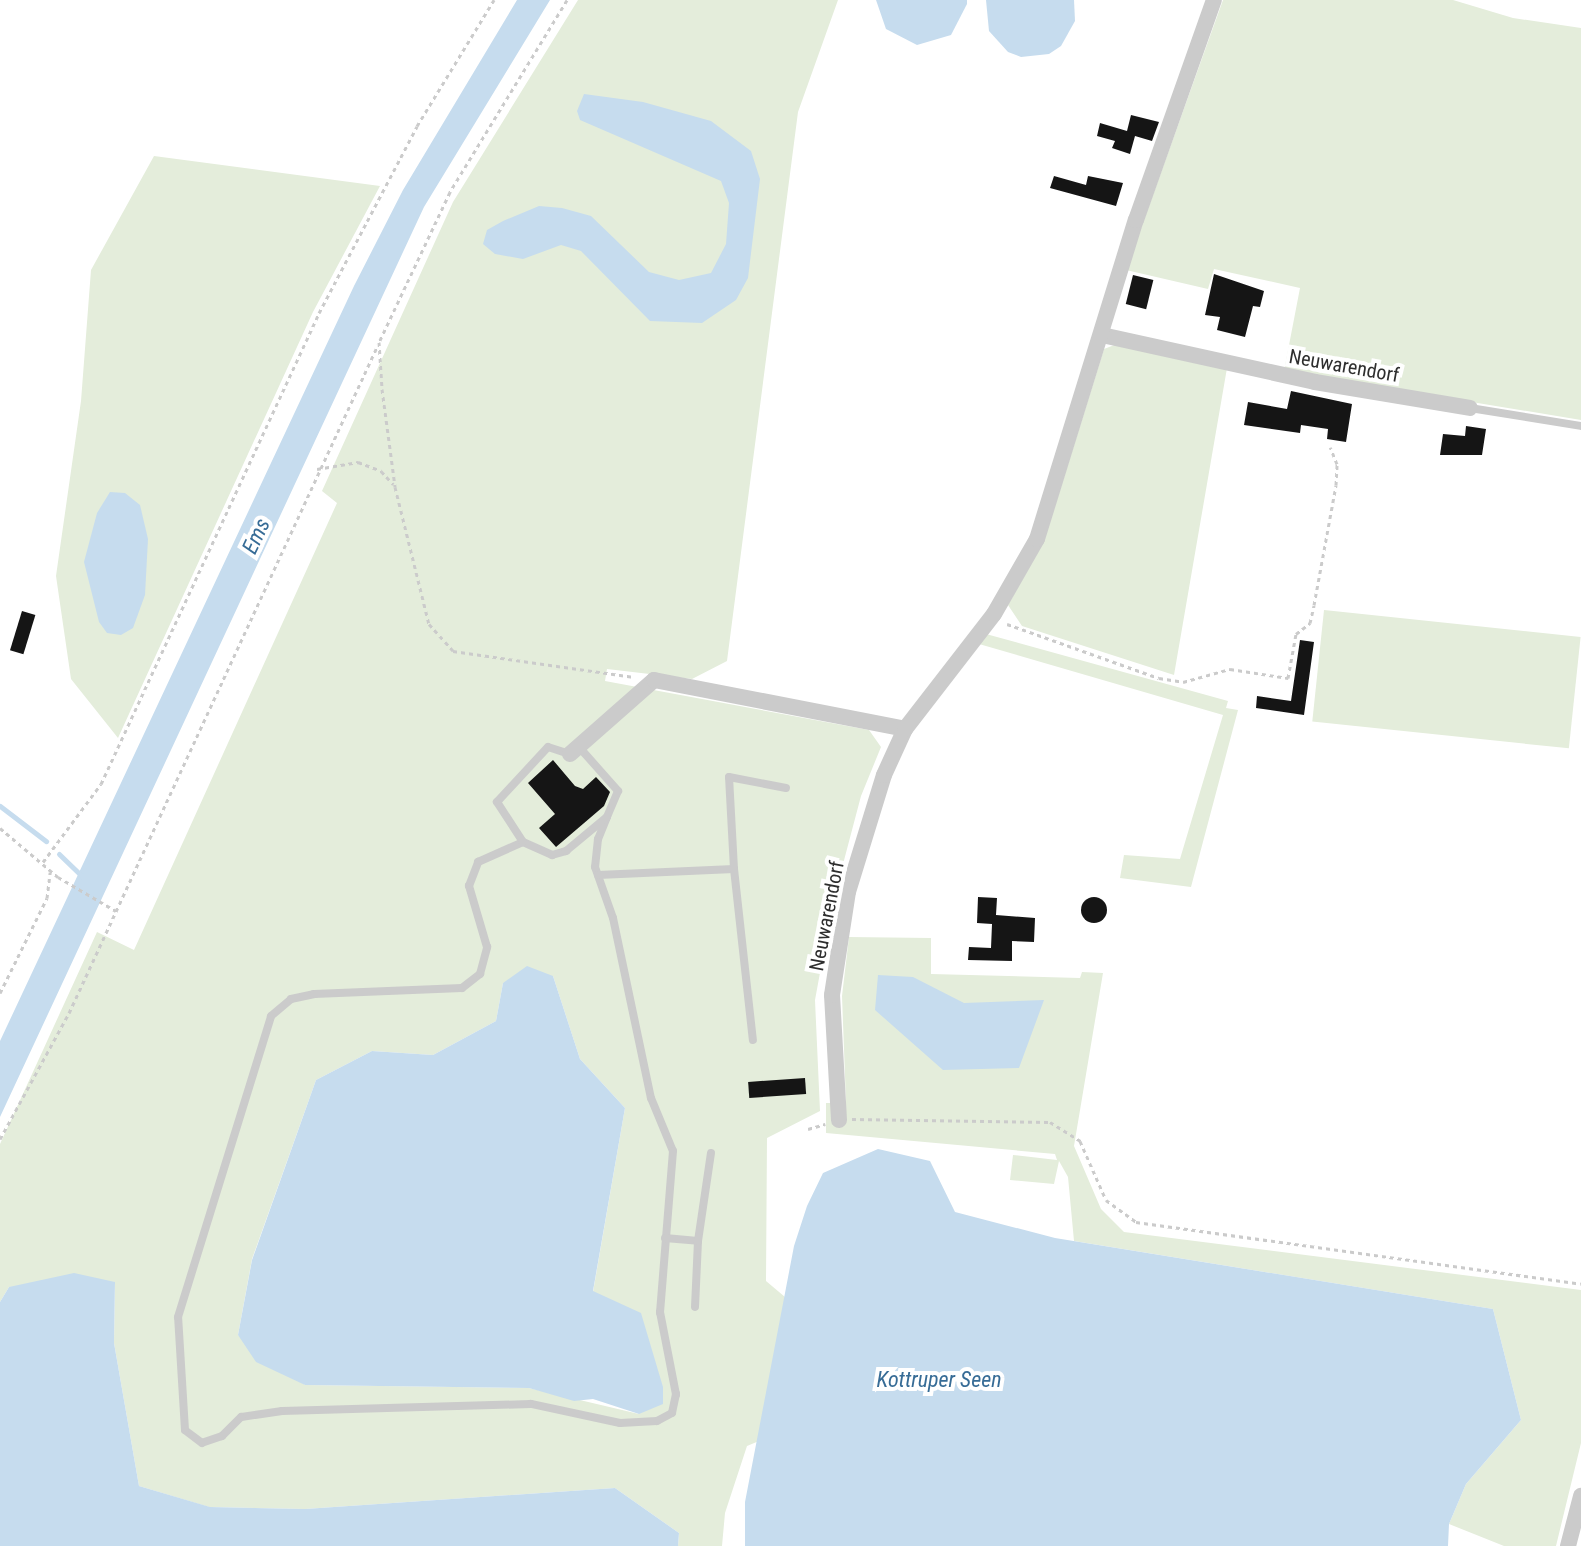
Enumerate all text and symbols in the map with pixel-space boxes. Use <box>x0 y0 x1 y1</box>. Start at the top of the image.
street label: Neuwarendorf <box>1287 345 1401 387</box>
water label: Ems <box>236 514 276 558</box>
street label: Neuwarendorf <box>805 859 849 973</box>
water label: Kottruper Seen <box>877 1367 1001 1393</box>

